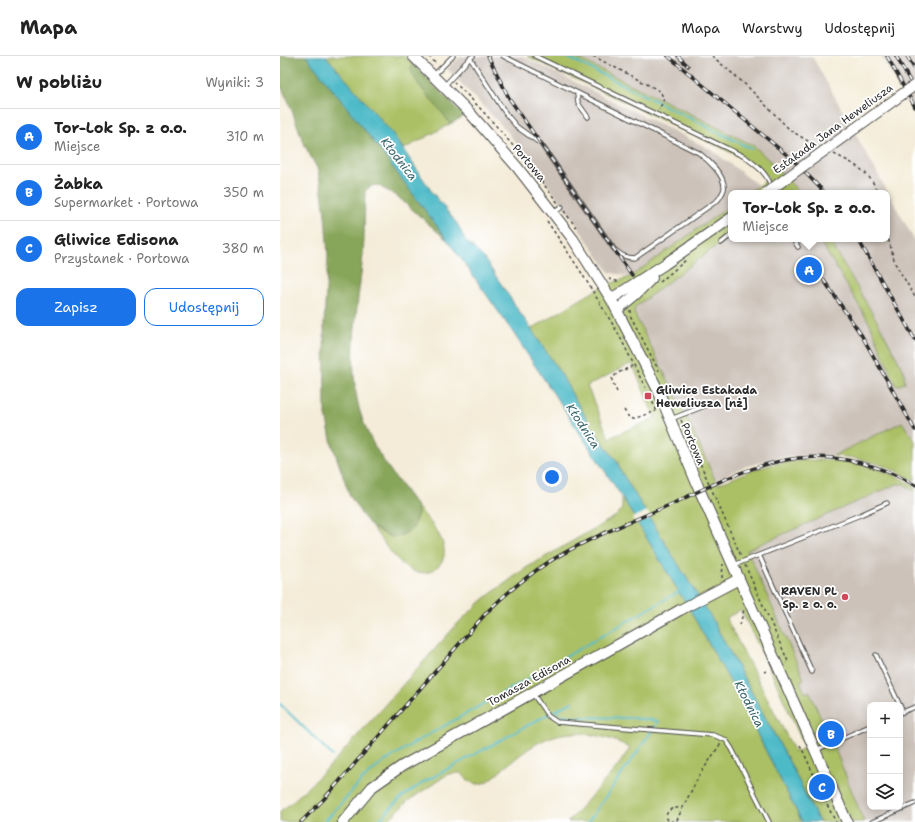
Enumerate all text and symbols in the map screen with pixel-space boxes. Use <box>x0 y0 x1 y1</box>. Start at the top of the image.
text: Mapa <box>20 15 77 40</box>
text: Mapa <box>681 19 720 37</box>
text: Warstwy <box>742 19 802 37</box>
text: Udostępnij <box>824 19 895 37</box>
text: W pobliżu <box>16 71 102 93</box>
text: Wyniki: 3 <box>205 74 264 91</box>
street label: Estakada Jana Heweliusza <box>770 80 896 178</box>
text: Tor-Lok Sp. z o.o. <box>54 118 187 138</box>
text: A <box>24 128 34 145</box>
text: 310 m <box>226 128 264 145</box>
water label: Kłodnica <box>377 134 421 184</box>
text: Miejsce <box>54 138 100 155</box>
street label: Portowa <box>509 141 549 185</box>
text: Żabka <box>54 174 103 194</box>
text: B <box>25 184 33 201</box>
text: 350 m <box>223 184 264 201</box>
popup <box>728 190 890 242</box>
text: Supermarket · Portowa <box>54 194 198 211</box>
text: Tor-Lok Sp. z o.o. <box>743 198 875 218</box>
text: Miejsce <box>743 218 789 235</box>
text: Gliwice Edisona <box>54 230 178 250</box>
text: C <box>25 240 33 257</box>
text: 380 m <box>222 240 264 257</box>
text: Przystanek · Portowa <box>54 250 189 267</box>
pin: A <box>796 255 822 285</box>
button: Zapisz <box>16 288 136 326</box>
button: Udostępnij <box>144 288 264 326</box>
place label: Gliwice Estakada Heweliusza [nż] <box>656 383 758 411</box>
marker: Gliwice Estakada Heweliusza [nż] <box>643 391 653 401</box>
water label: Kłodnica <box>562 400 604 452</box>
street label: Portowa <box>677 421 709 468</box>
your location <box>542 467 562 487</box>
place label: RAVEN PL Sp. z o. o. <box>781 584 837 612</box>
marker: RAVEN PL Sp. z o. o. <box>840 592 850 602</box>
street label: Tomasza Edisona <box>485 652 573 710</box>
water label: Kłodnica <box>730 678 768 730</box>
map controls <box>867 702 903 810</box>
button: + <box>867 702 903 738</box>
pin: B <box>818 719 844 749</box>
button: − <box>867 738 903 774</box>
pin: C <box>809 772 835 802</box>
button: layers <box>867 774 903 810</box>

